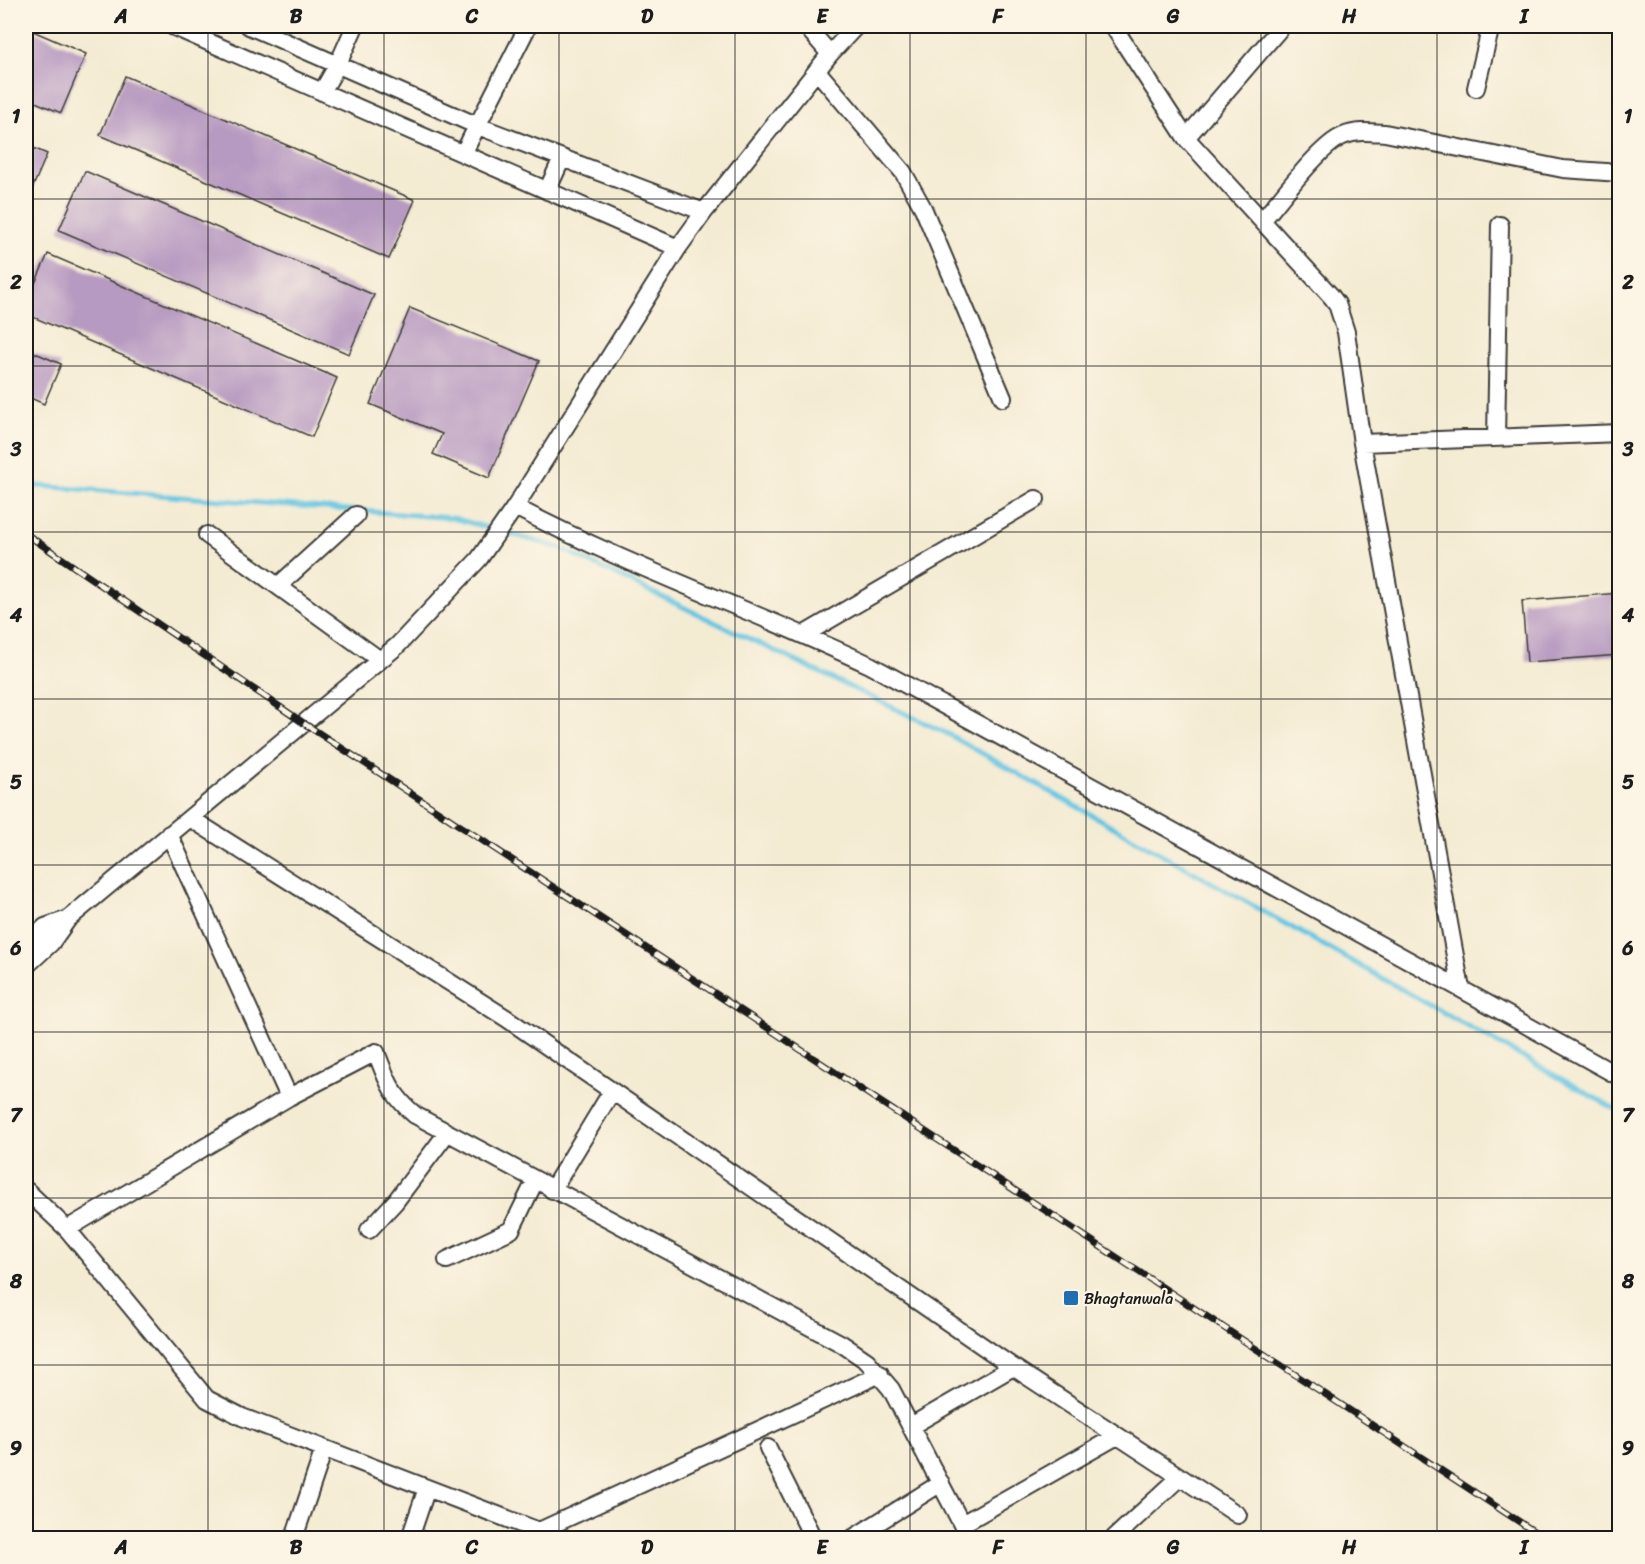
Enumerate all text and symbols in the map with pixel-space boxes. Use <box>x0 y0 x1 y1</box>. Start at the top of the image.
text: A <box>113 0 128 34</box>
text: B <box>290 0 303 34</box>
text: C <box>465 0 479 34</box>
text: D <box>641 0 654 34</box>
text: E <box>816 0 829 34</box>
text: F <box>992 0 1005 34</box>
text: G <box>1166 0 1180 34</box>
text: H <box>1341 0 1357 34</box>
text: I <box>1519 0 1530 34</box>
text: 1 <box>12 99 21 134</box>
text: 1 <box>1624 99 1633 134</box>
text: 2 <box>9 265 22 300</box>
text: 2 <box>1621 265 1634 300</box>
text: 3 <box>10 432 22 467</box>
text: 3 <box>1622 432 1634 467</box>
text: 4 <box>9 598 23 633</box>
text: 4 <box>1621 598 1635 633</box>
text: 5 <box>10 765 22 800</box>
text: 5 <box>1622 765 1634 800</box>
text: 6 <box>9 931 22 966</box>
text: 6 <box>1621 931 1634 966</box>
text: 7 <box>10 1098 23 1133</box>
text: 7 <box>1622 1098 1635 1133</box>
text: 8 <box>9 1264 23 1299</box>
text: 8 <box>1621 1264 1635 1299</box>
place label: Bhagtanwala <box>1084 1284 1173 1313</box>
marker: Bhagtanwala <box>1062 1289 1080 1307</box>
text: 9 <box>10 1431 22 1466</box>
text: 9 <box>1622 1431 1634 1466</box>
text: A <box>113 1530 128 1564</box>
text: B <box>290 1530 303 1564</box>
text: C <box>465 1530 479 1564</box>
text: D <box>641 1530 654 1564</box>
text: E <box>816 1530 829 1564</box>
text: F <box>992 1530 1005 1564</box>
text: G <box>1166 1530 1180 1564</box>
text: H <box>1341 1530 1357 1564</box>
text: I <box>1519 1530 1530 1564</box>

